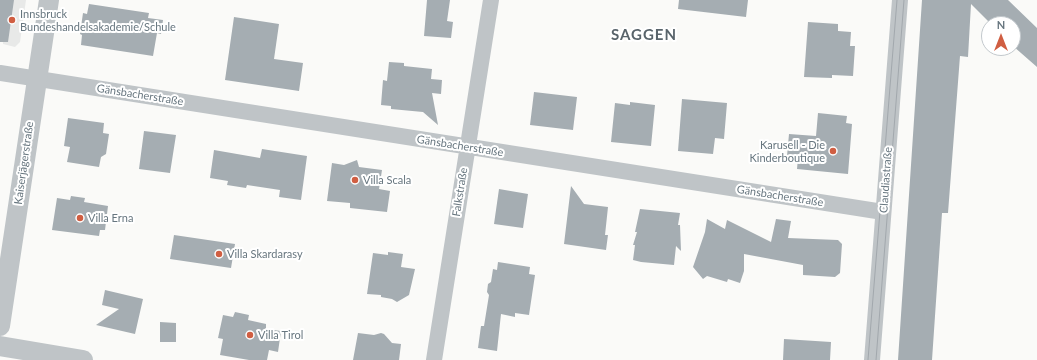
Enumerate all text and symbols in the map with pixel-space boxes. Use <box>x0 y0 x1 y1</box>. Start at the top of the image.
place label: Innsbruck Bundeshandelsakademie/Schule <box>20 7 176 33</box>
marker: Innsbruck Bundeshandelsakademie/Schule <box>7 15 17 25</box>
north arrow <box>981 16 1021 56</box>
text: N <box>997 18 1005 31</box>
district label: SAGGEN <box>611 26 677 44</box>
street label: Gänsbacherstraße <box>96 82 184 108</box>
street label: Kaiserjägerstraße <box>12 121 36 205</box>
street label: Gänsbacherstraße <box>416 133 504 159</box>
place label: Karusell - Die Kinderboutique <box>750 138 825 164</box>
marker: Karusell - Die Kinderboutique <box>828 146 838 156</box>
street label: Claudiastraße <box>877 147 895 213</box>
street label: Falkstraße <box>450 167 470 217</box>
place label: Villa Scala <box>363 173 411 187</box>
marker: Villa Scala <box>350 175 360 185</box>
street label: Gänsbacherstraße <box>736 183 824 209</box>
place label: Villa Erna <box>88 211 133 225</box>
marker: Villa Erna <box>75 213 85 223</box>
place label: Villa Skardarasy <box>227 247 303 261</box>
marker: Villa Skardarasy <box>214 249 224 259</box>
place label: Villa Tirol <box>258 328 303 342</box>
marker: Villa Tirol <box>245 330 255 340</box>

